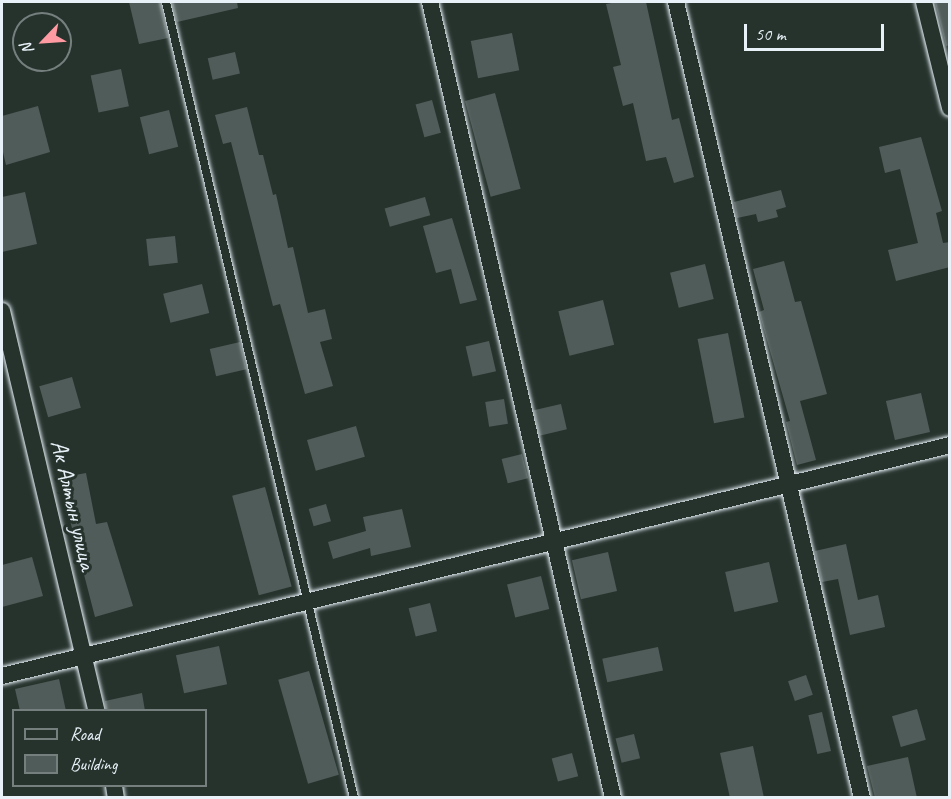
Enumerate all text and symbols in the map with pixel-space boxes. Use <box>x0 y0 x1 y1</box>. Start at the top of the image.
north arrow <box>12 12 72 72</box>
scale bar <box>747 12 886 50</box>
text: 50 m <box>755 23 786 45</box>
text: N <box>16 40 39 57</box>
street label: Ак Алтын улица <box>44 435 102 575</box>
legend <box>12 709 207 787</box>
text: Road <box>70 723 100 745</box>
text: Building <box>70 753 117 775</box>

